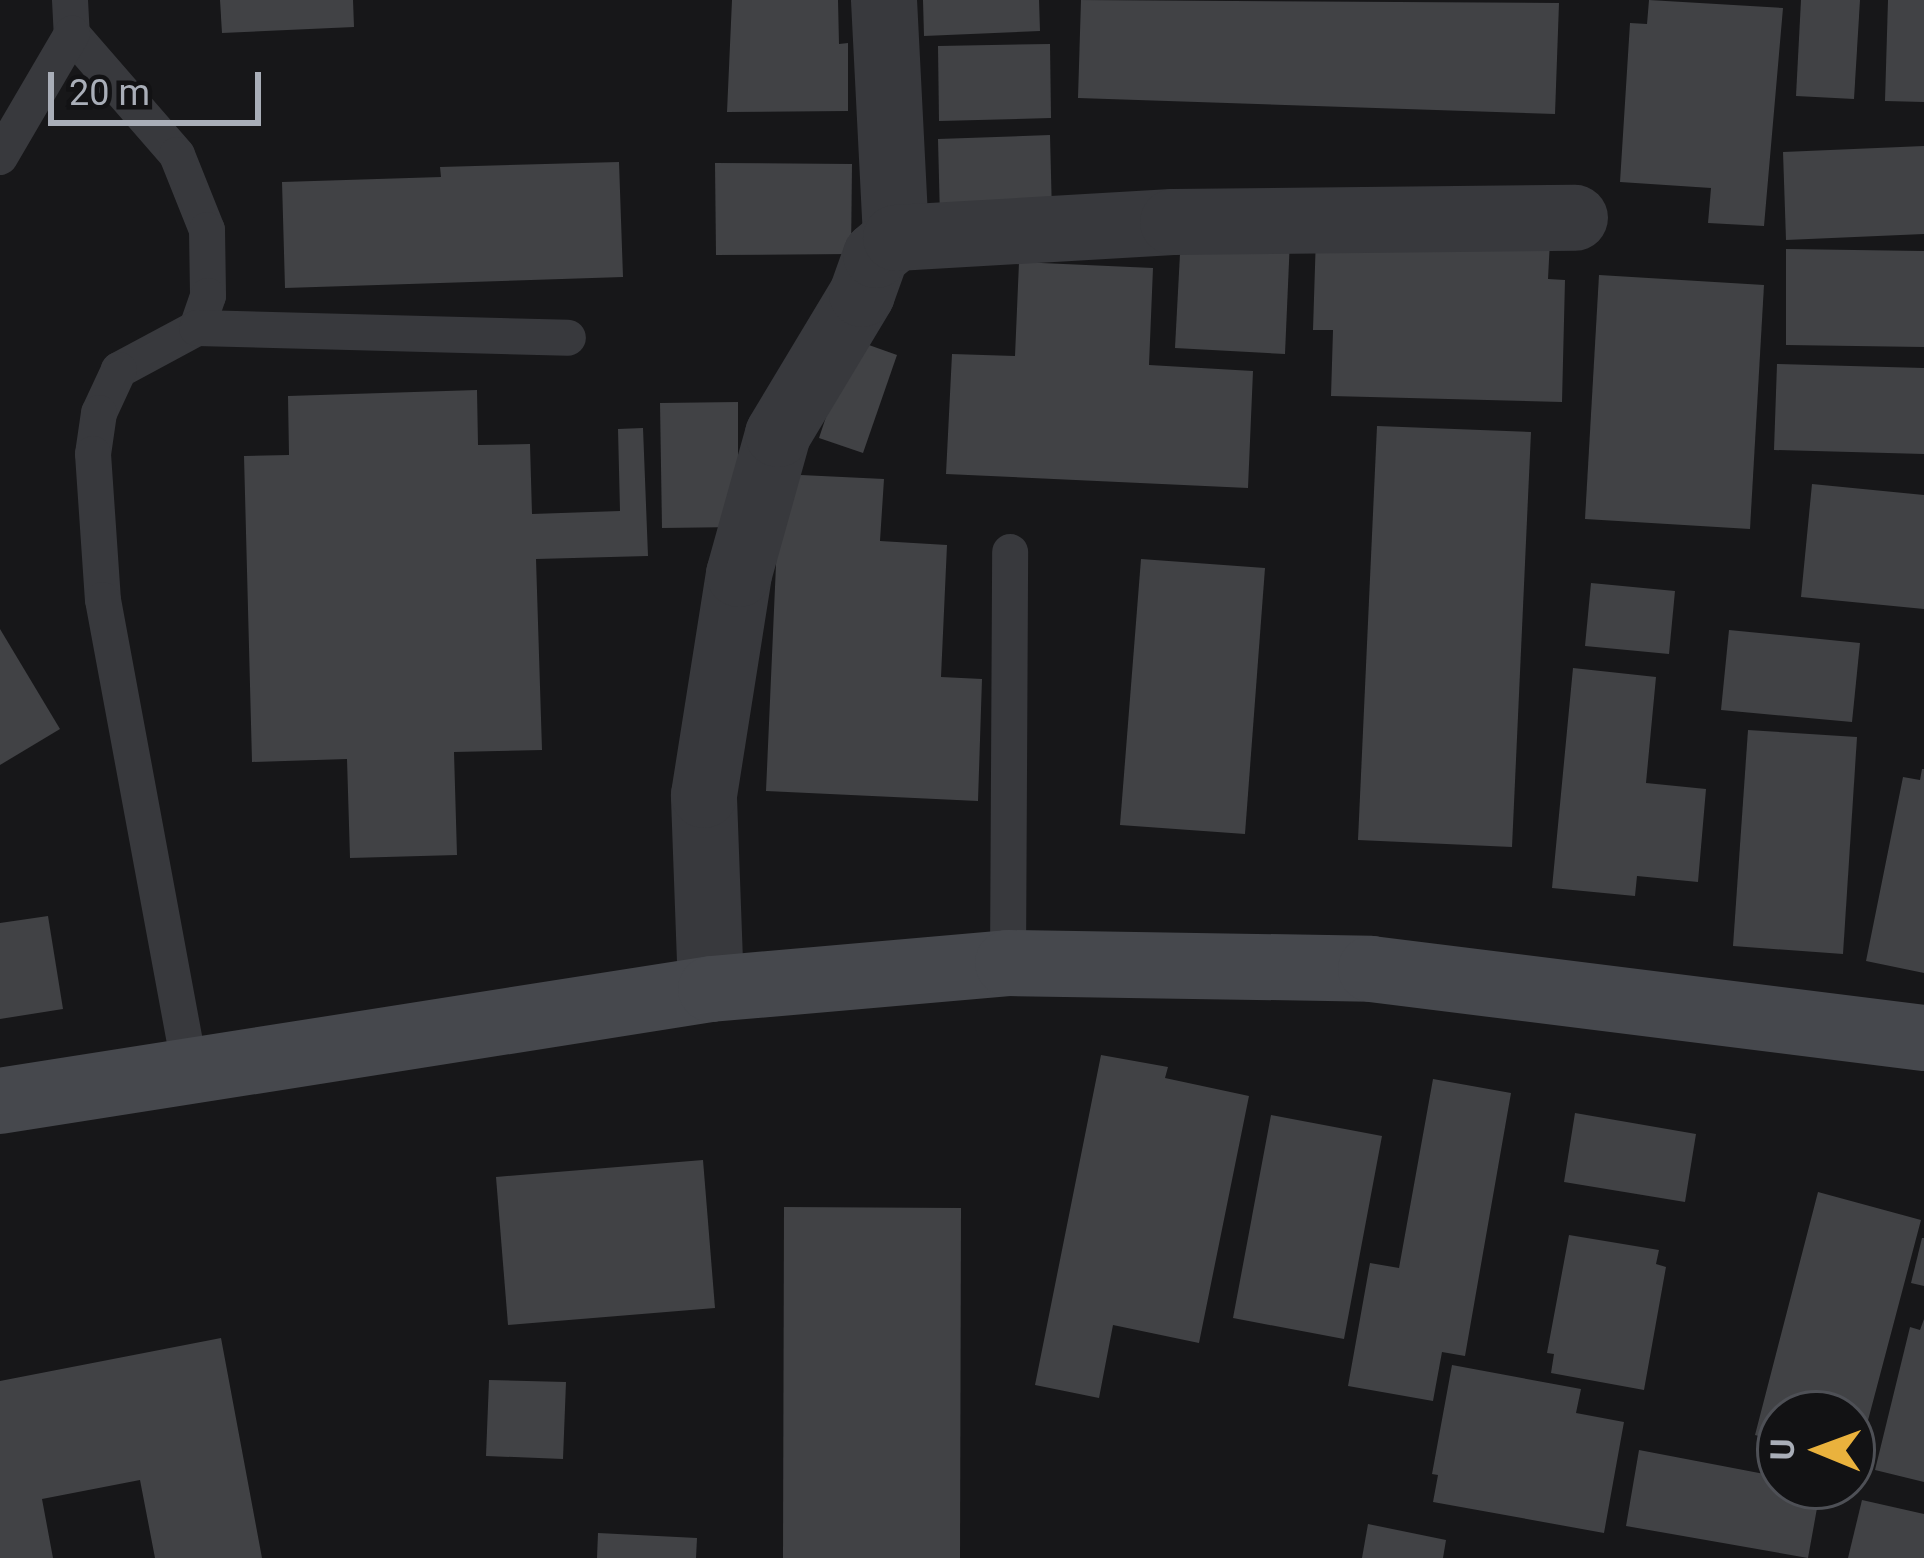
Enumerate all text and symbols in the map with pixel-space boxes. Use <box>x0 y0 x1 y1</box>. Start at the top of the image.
scale bar <box>54 48 267 122</box>
text: 20 m <box>69 72 150 114</box>
north arrow <box>1756 1390 1876 1510</box>
text: U <box>1763 1438 1802 1461</box>

